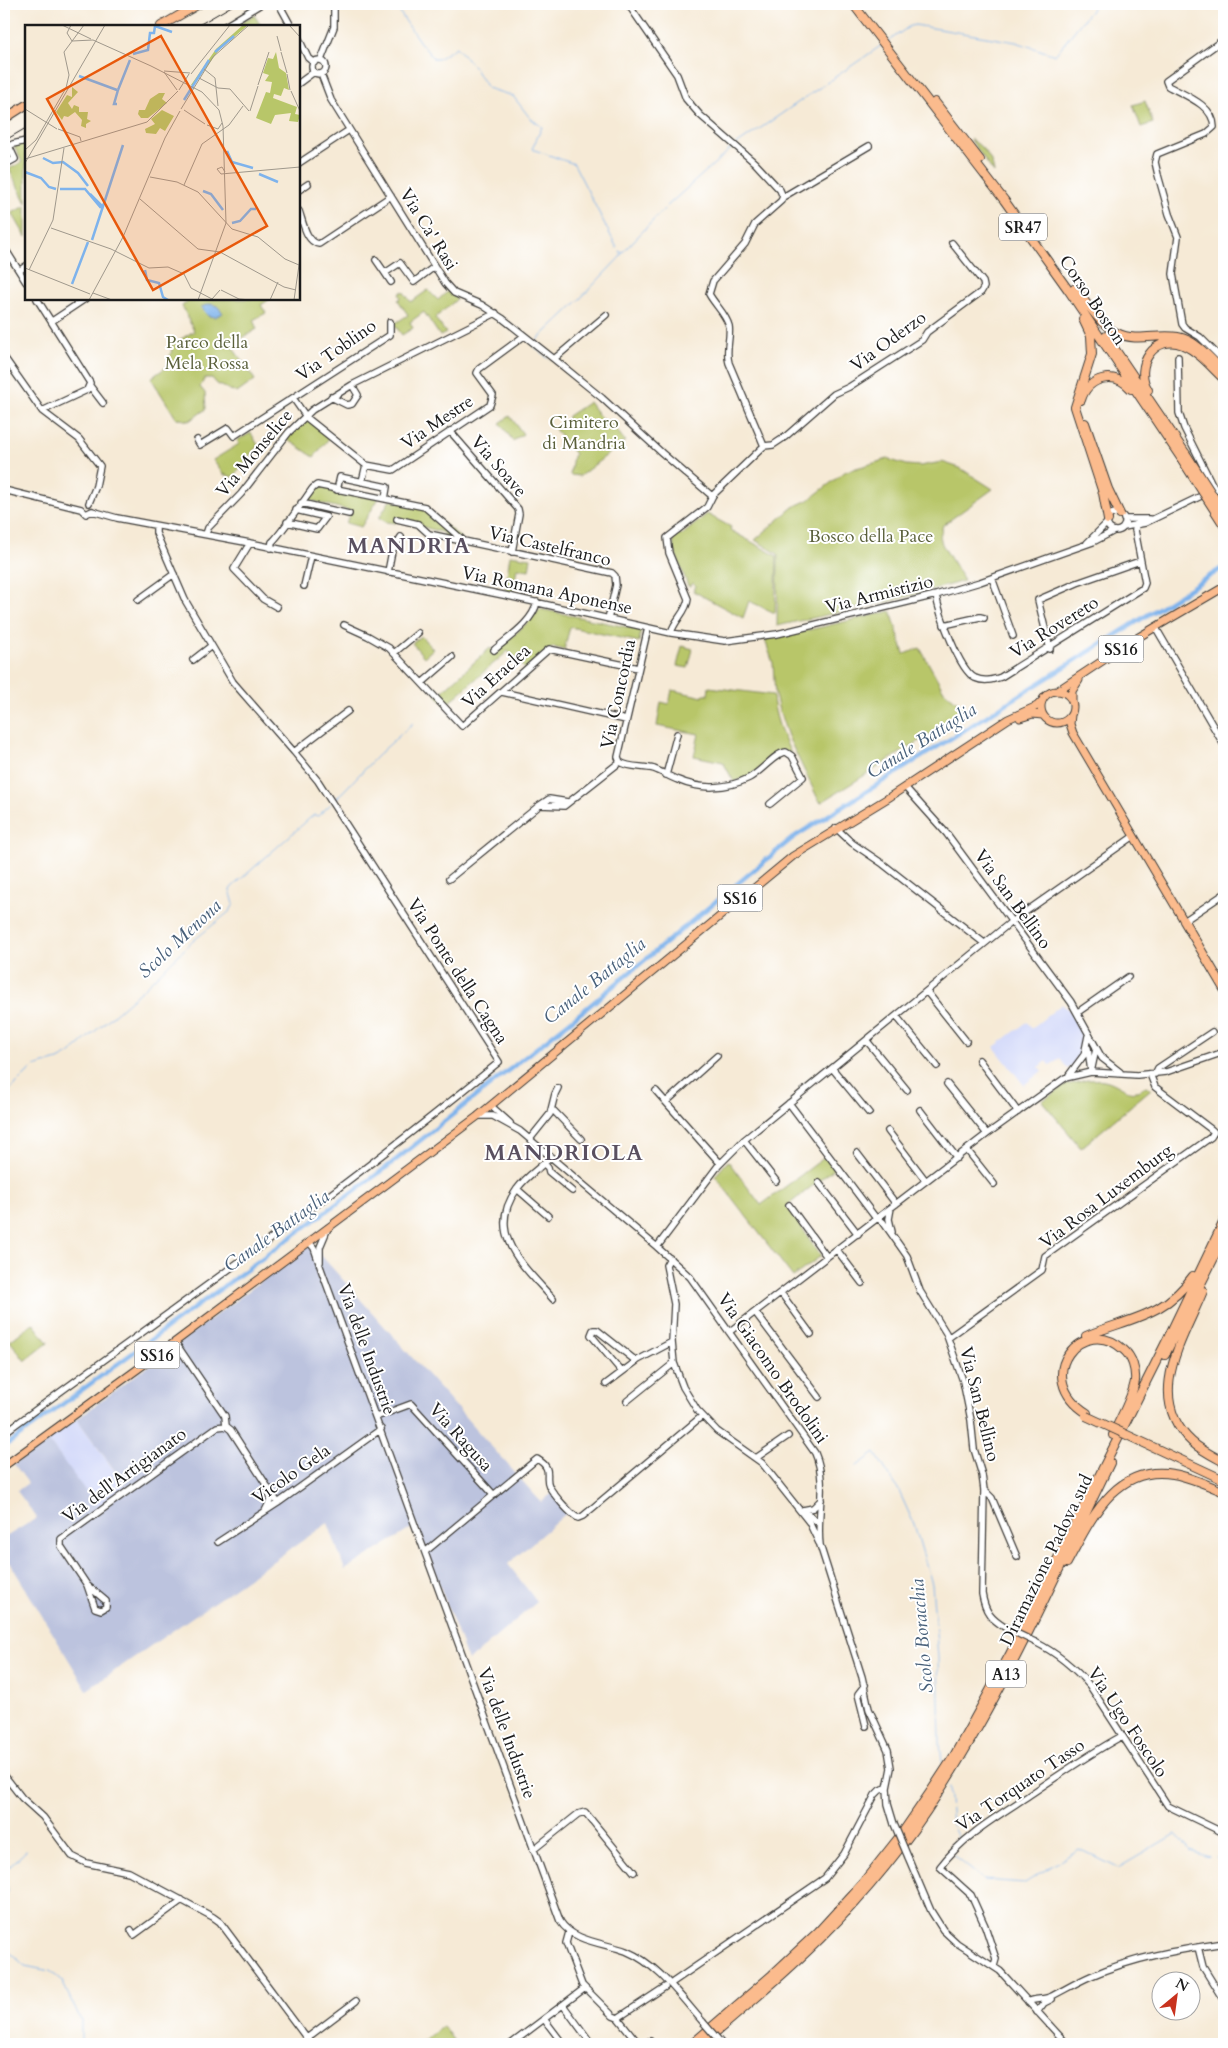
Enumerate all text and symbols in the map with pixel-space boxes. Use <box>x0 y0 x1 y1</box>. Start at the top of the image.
inset map <box>25 25 300 300</box>
street label: Via Ca' Rasi <box>393 183 464 275</box>
road number: SR47 <box>999 213 1047 240</box>
street label: Corso Boston <box>1053 250 1133 351</box>
street label: Via Oderzo <box>845 305 932 378</box>
street label: Via Toblino <box>291 313 382 387</box>
park label: Parco della Mela Rossa <box>165 330 249 376</box>
street label: Via Mestre <box>396 389 478 456</box>
street label: Via Monselice <box>210 404 299 503</box>
park label: Cimitero di Mandria <box>542 410 626 456</box>
street label: Via Soave <box>465 430 533 503</box>
street label: Via Castelfranco <box>486 520 614 573</box>
park label: Bosco della Pace <box>808 524 934 549</box>
district label: MANDRIA <box>347 531 471 561</box>
street label: Via Romana Aponense <box>459 560 635 621</box>
street label: Via Armistizio <box>823 569 936 620</box>
street label: Via Rovereto <box>1005 590 1104 665</box>
road number: SS16 <box>1098 636 1144 662</box>
street label: Via Concordia <box>595 637 642 751</box>
street label: Via Eraclea <box>456 638 536 714</box>
water label: Canale Battaglia <box>862 696 982 785</box>
street label: Via San Bellino <box>968 844 1057 954</box>
road number: SS16 <box>718 884 762 911</box>
water label: Scolo Menona <box>132 893 227 984</box>
street label: Via Ponte della Cagna <box>401 893 514 1049</box>
water label: Canale Battaglia <box>538 931 652 1030</box>
street label: Via Rosa Luxemburg <box>1034 1137 1179 1255</box>
district label: MANDRIOLA <box>484 1138 644 1168</box>
water label: Canale Battaglia <box>218 1183 335 1278</box>
street label: Via delle Industrie <box>331 1280 402 1418</box>
street label: Via Giacomo Brodolini <box>711 1288 834 1449</box>
road number: SS16 <box>134 1342 180 1368</box>
street label: Via San Bellino <box>953 1344 1006 1464</box>
street label: Via Ragusa <box>423 1397 498 1477</box>
street label: Via dell'Artigianato <box>57 1422 192 1529</box>
street label: Vicolo Gela <box>247 1438 336 1511</box>
street label: Diramazione Padova sud <box>994 1470 1099 1650</box>
water label: Scolo Boracchia <box>904 1577 940 1694</box>
road number: A13 <box>986 1660 1026 1688</box>
street label: Via Ugo Foscolo <box>1081 1662 1174 1783</box>
street label: Via delle Industrie <box>471 1664 542 1802</box>
street label: Via Torquato Tasso <box>951 1733 1090 1838</box>
north arrow <box>1150 1970 1200 2020</box>
text: N <box>1172 1974 1192 1996</box>

